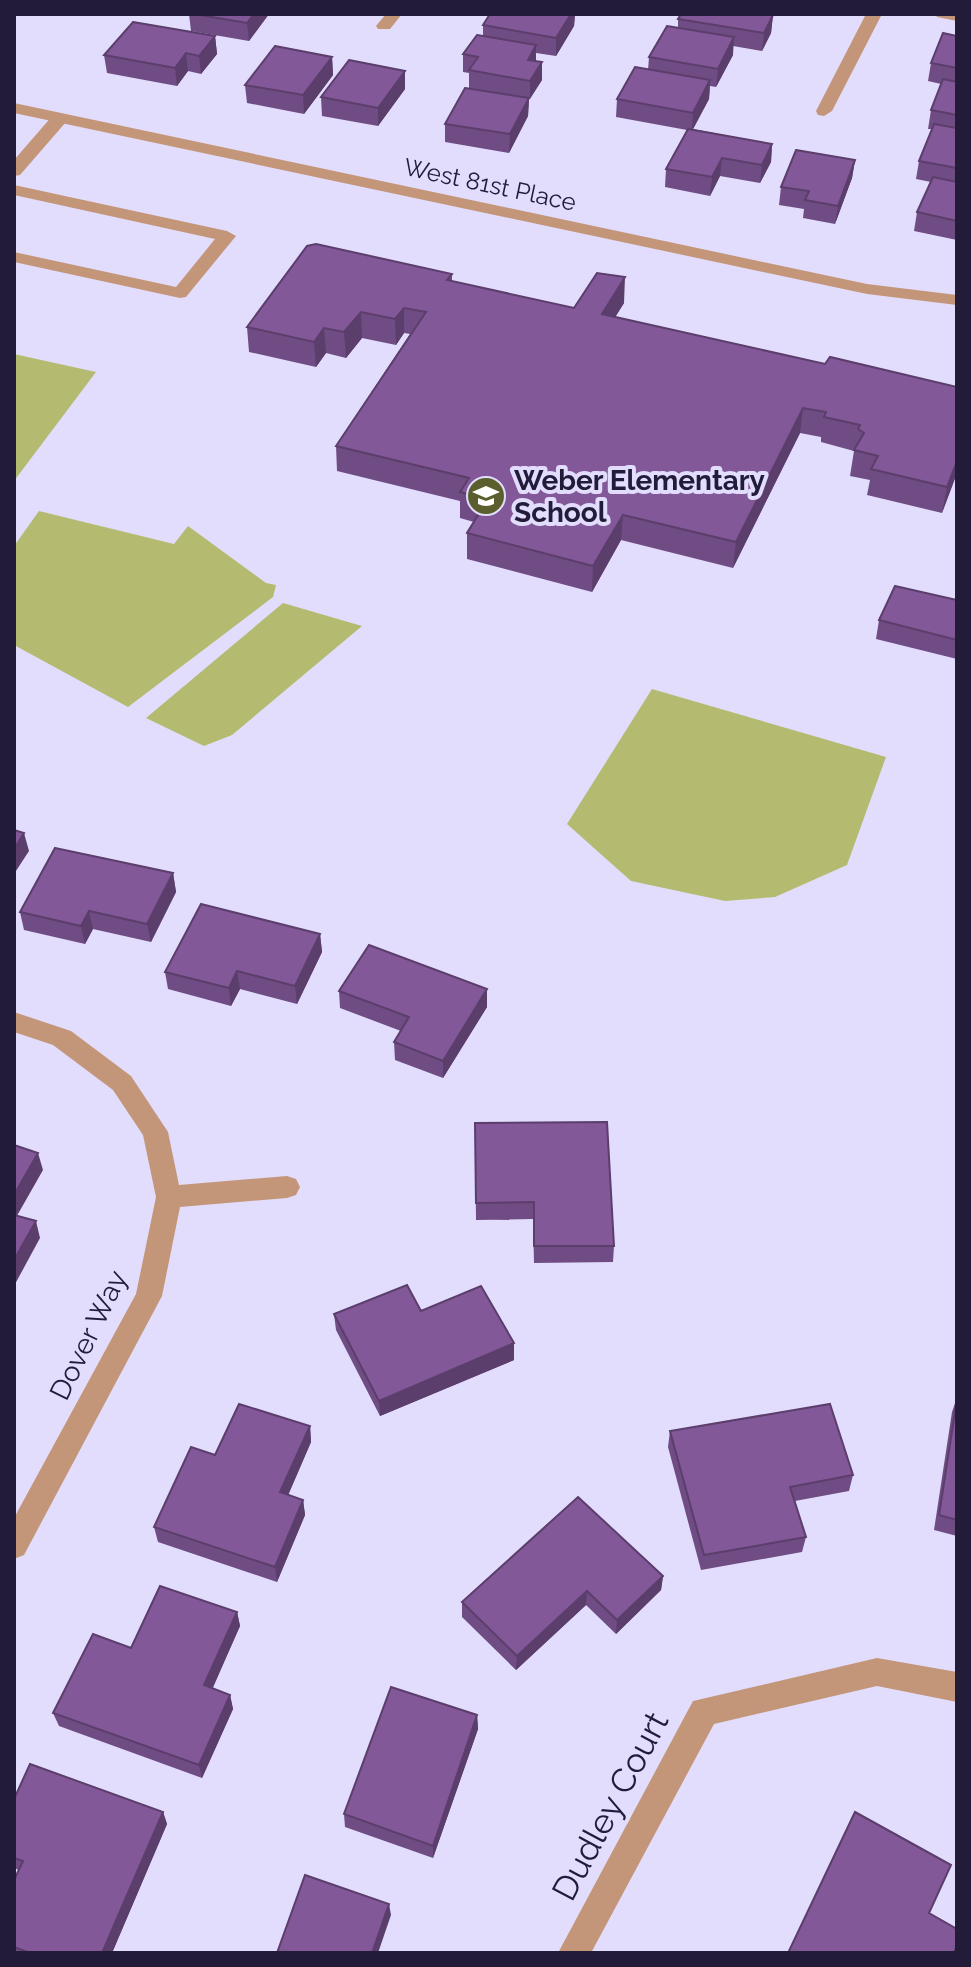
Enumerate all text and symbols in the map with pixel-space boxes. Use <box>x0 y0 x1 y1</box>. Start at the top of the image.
street label: West 81st Place <box>401 152 579 217</box>
place label: Weber Elementary School <box>514 464 766 529</box>
school or university icon: Weber Elementary School <box>465 475 507 517</box>
street label: Dover Way <box>43 1265 134 1405</box>
street label: Dudley Court <box>544 1704 677 1907</box>

